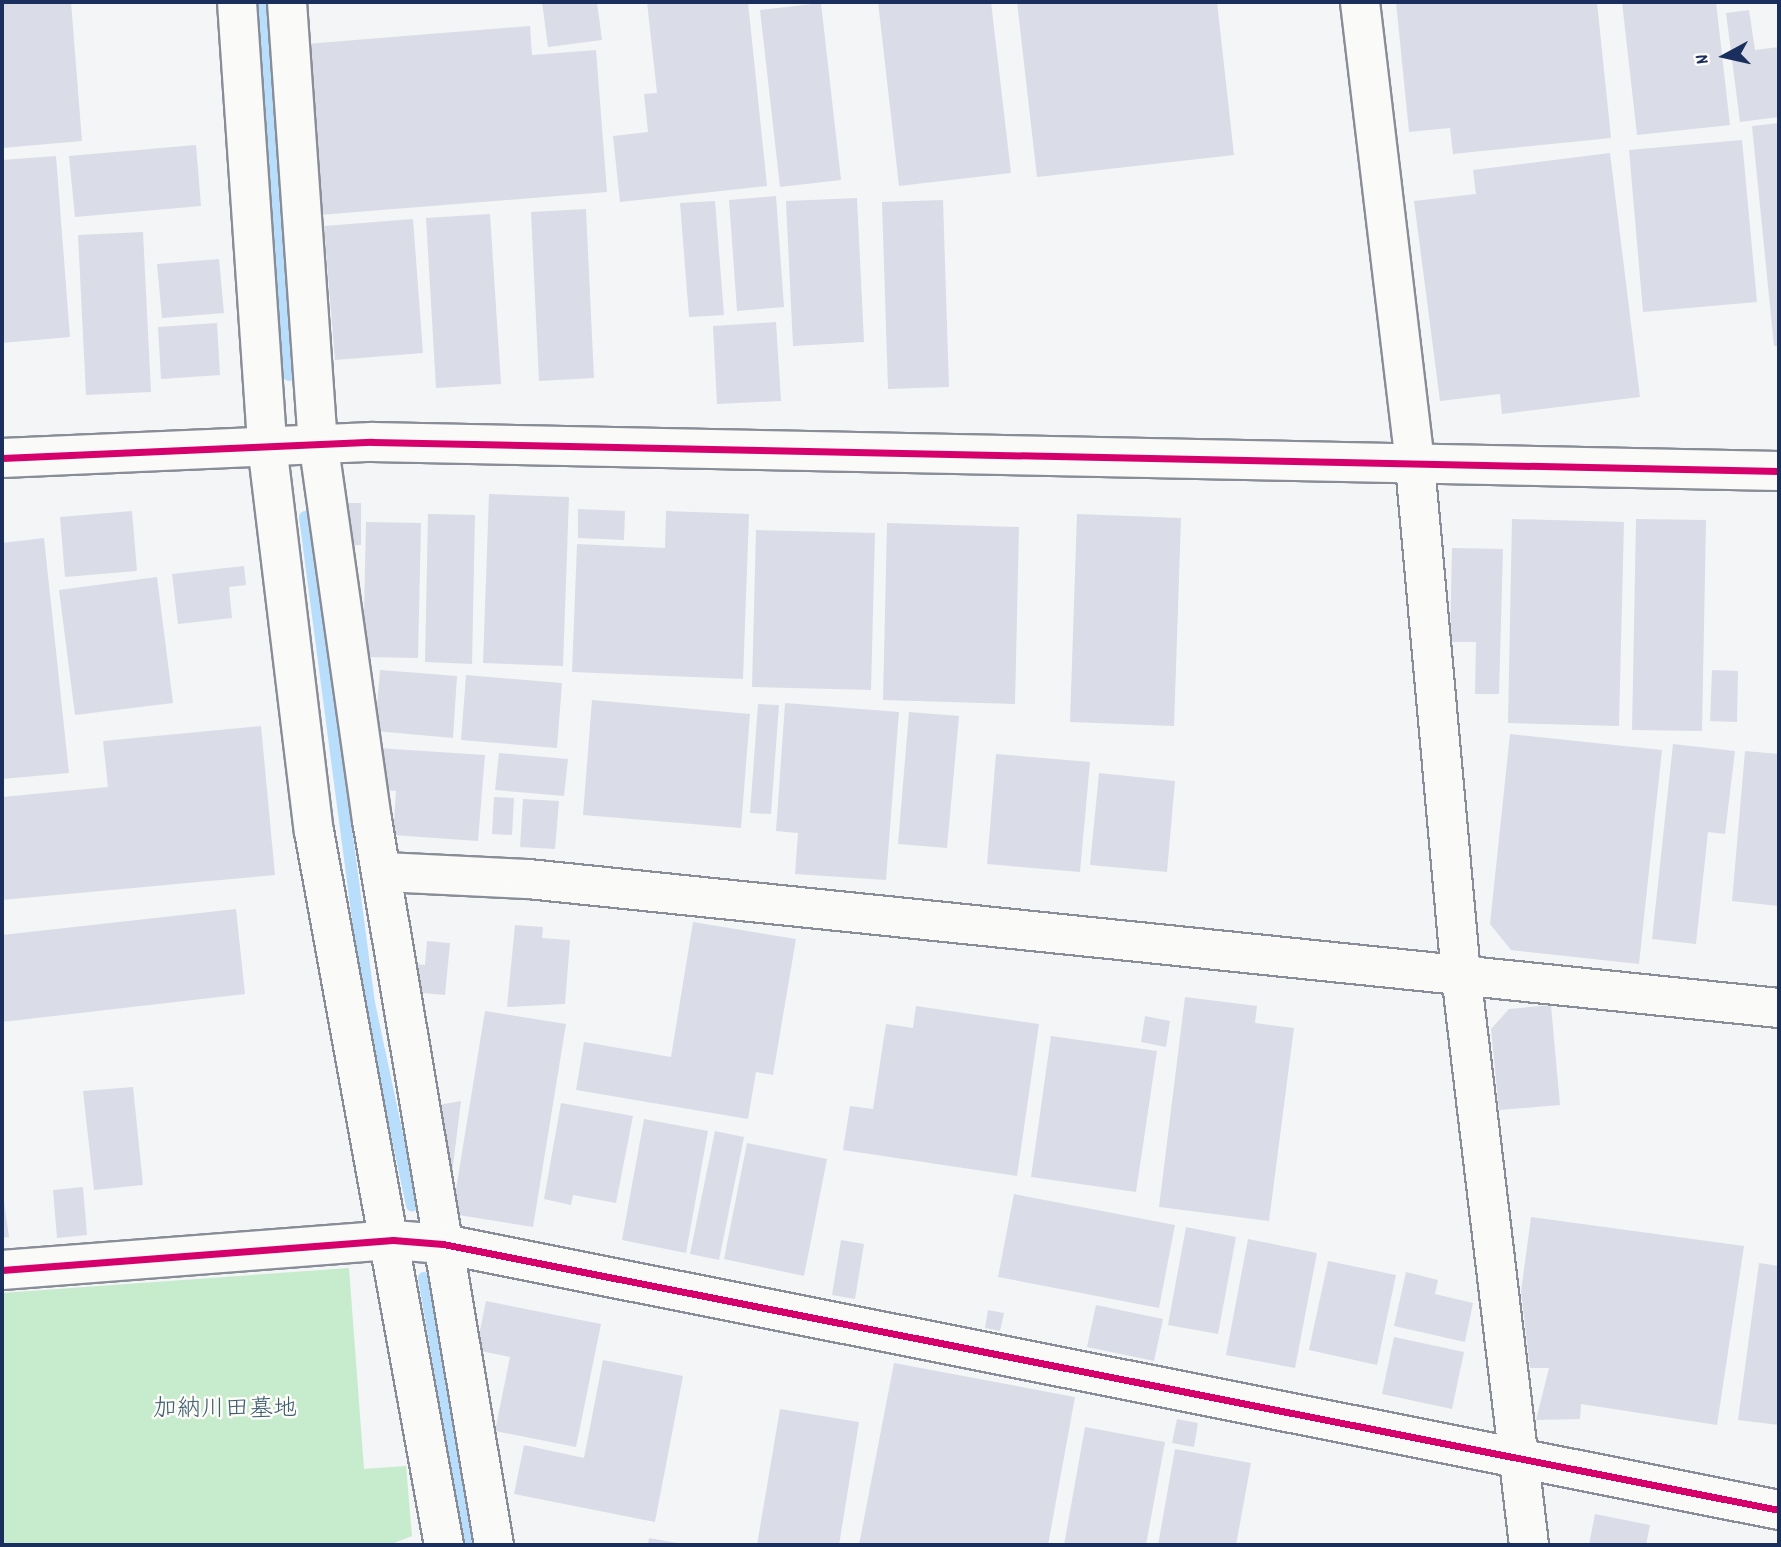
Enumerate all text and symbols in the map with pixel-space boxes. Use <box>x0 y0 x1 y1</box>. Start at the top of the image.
north arrow <box>1690 21 1760 91</box>
text: N <box>1690 52 1718 66</box>
park label: 加納川田墓地 <box>153 1397 297 1425</box>

